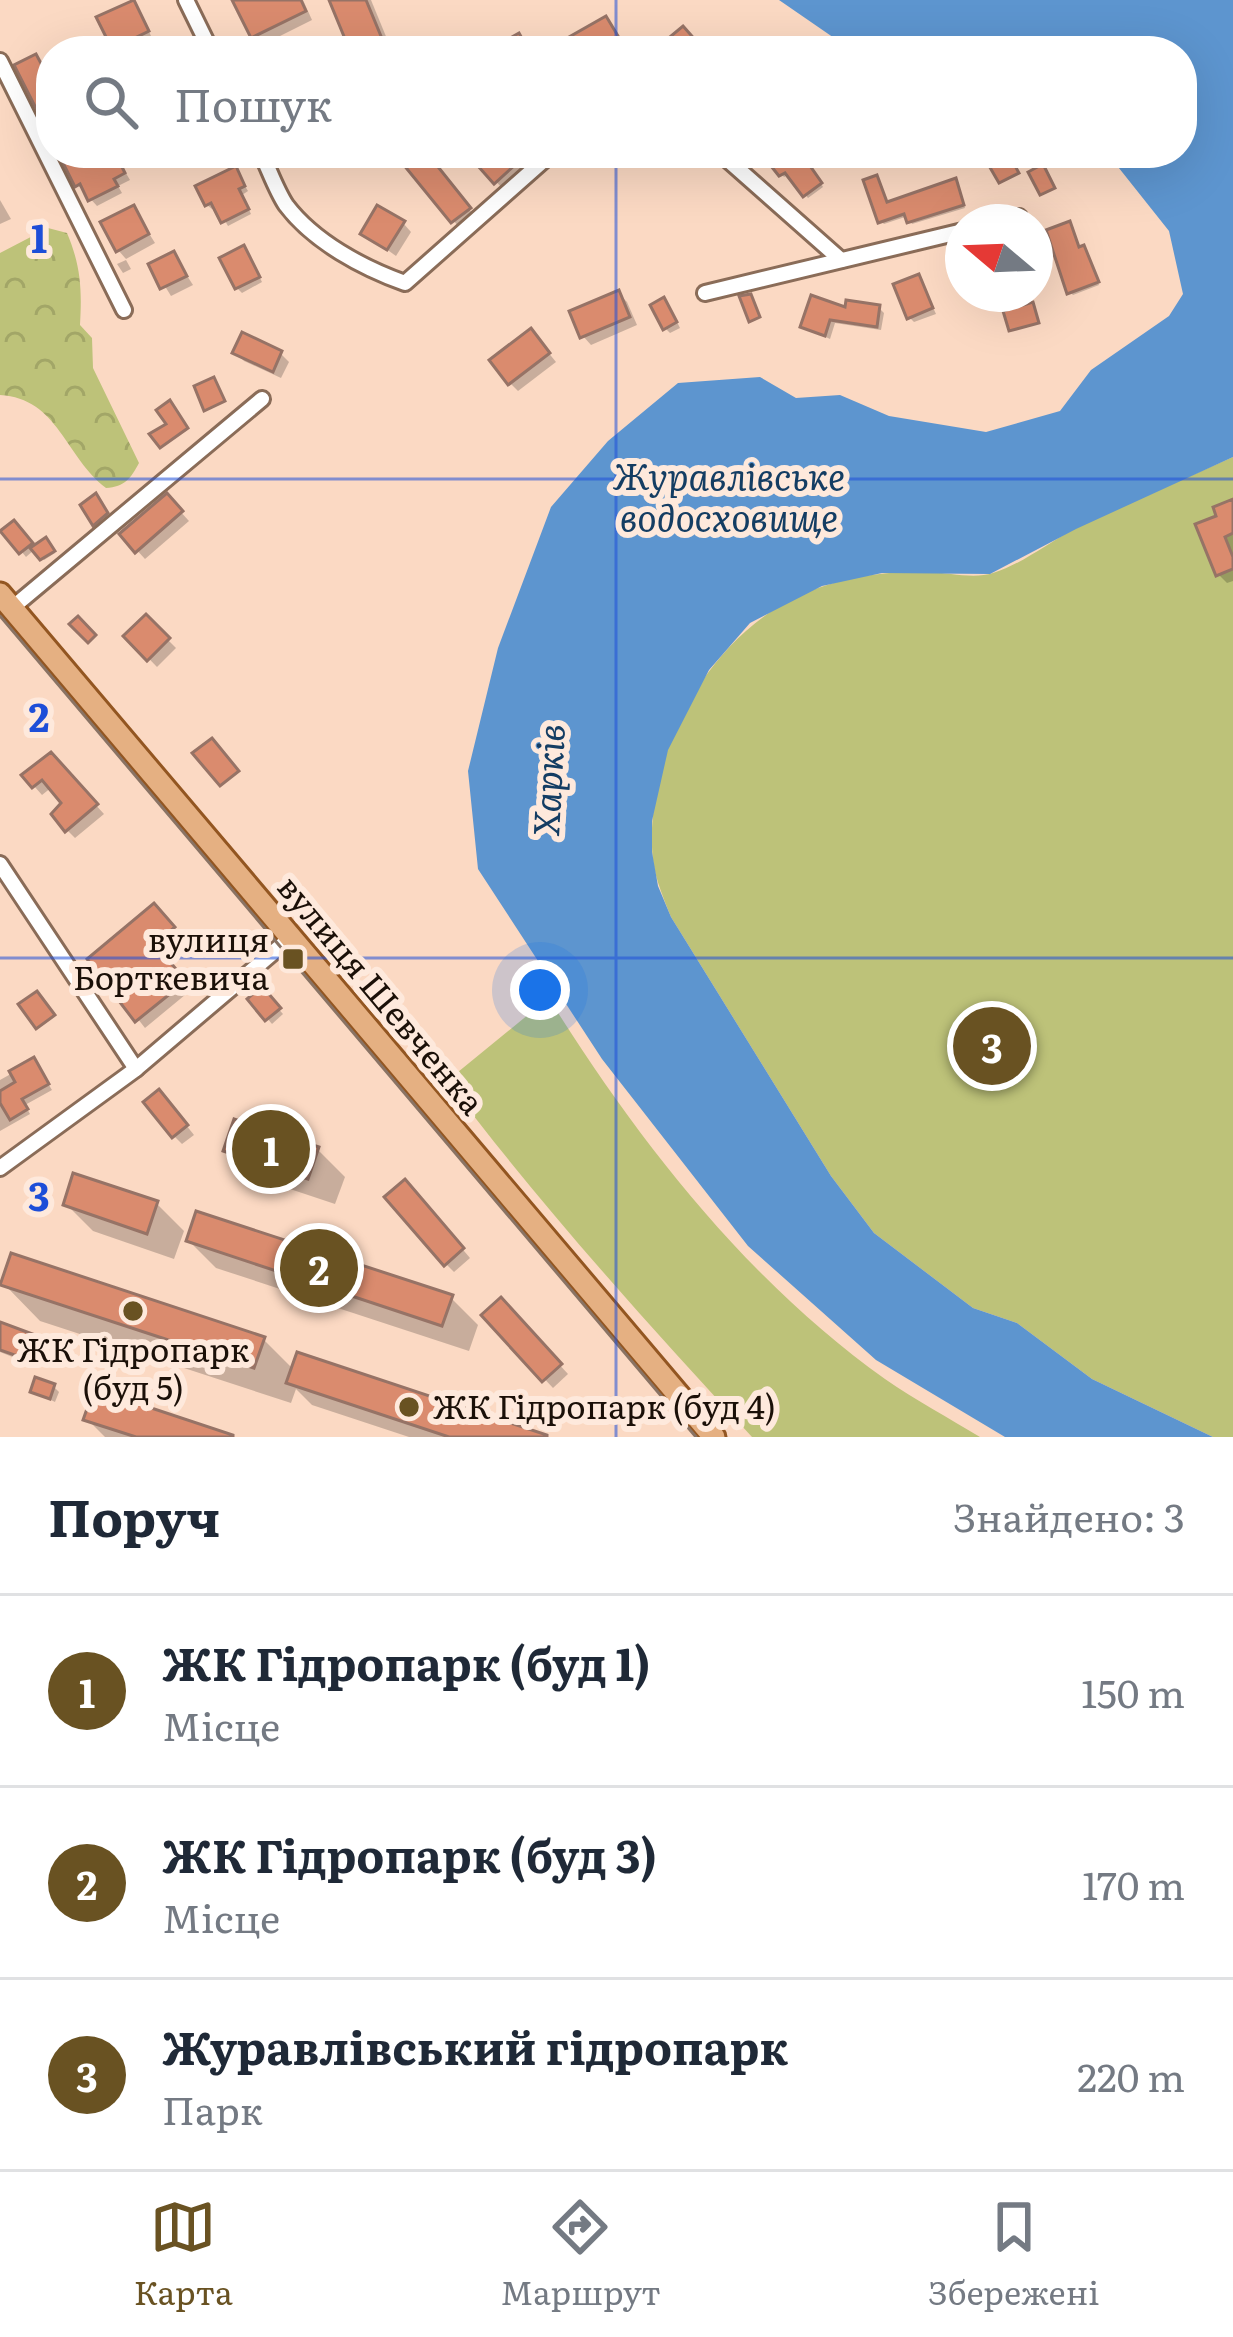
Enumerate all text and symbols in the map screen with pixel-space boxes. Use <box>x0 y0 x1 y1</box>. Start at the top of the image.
search box <box>36 36 1197 168</box>
icon: search <box>78 69 144 135</box>
text: Пошук <box>174 69 332 136</box>
north arrow <box>945 204 1053 312</box>
text: 1 <box>31 207 47 265</box>
water label: Журавлівське водосховище <box>613 448 845 542</box>
text: 2 <box>29 686 49 744</box>
water label: Харків <box>517 722 576 837</box>
street label: вулиця Шевченка <box>268 863 498 1124</box>
place label: вулиця Борткевича <box>73 913 269 1000</box>
marker: вулиця Борткевича <box>280 946 306 972</box>
your location <box>510 960 570 1020</box>
pin: 3 <box>953 1001 1031 1091</box>
pin: 1 <box>232 1104 310 1194</box>
text: 3 <box>28 1165 50 1223</box>
pin: 2 <box>280 1223 358 1313</box>
marker: ЖК Гідропарк (буд 5) <box>120 1298 146 1324</box>
place label: ЖК Гідропарк (буд 5) <box>17 1323 250 1410</box>
place label: ЖК Гідропарк (буд 4) <box>433 1380 776 1429</box>
marker: ЖК Гідропарк (буд 4) <box>396 1394 422 1420</box>
text: Поруч <box>48 1477 220 1553</box>
text: Знайдено: 3 <box>953 1486 1185 1544</box>
text: ЖК Гідропарк (буд 1) <box>162 1628 650 1695</box>
text: 1 <box>79 1662 95 1720</box>
text: 150 m <box>1081 1662 1185 1720</box>
text: Місце <box>162 1695 280 1753</box>
text: ЖК Гідропарк (буд 3) <box>162 1820 657 1887</box>
text: 2 <box>77 1854 97 1912</box>
text: 170 m <box>1082 1854 1185 1912</box>
text: Місце <box>162 1887 280 1945</box>
text: Журавлівський гідропарк <box>162 2012 788 2079</box>
text: 3 <box>76 2046 98 2104</box>
text: 220 m <box>1077 2046 1185 2104</box>
text: Парк <box>162 2079 263 2137</box>
tab: Карта <box>134 2194 233 2315</box>
tab: Маршрут <box>500 2194 661 2315</box>
tab: Збережені <box>928 2194 1099 2315</box>

